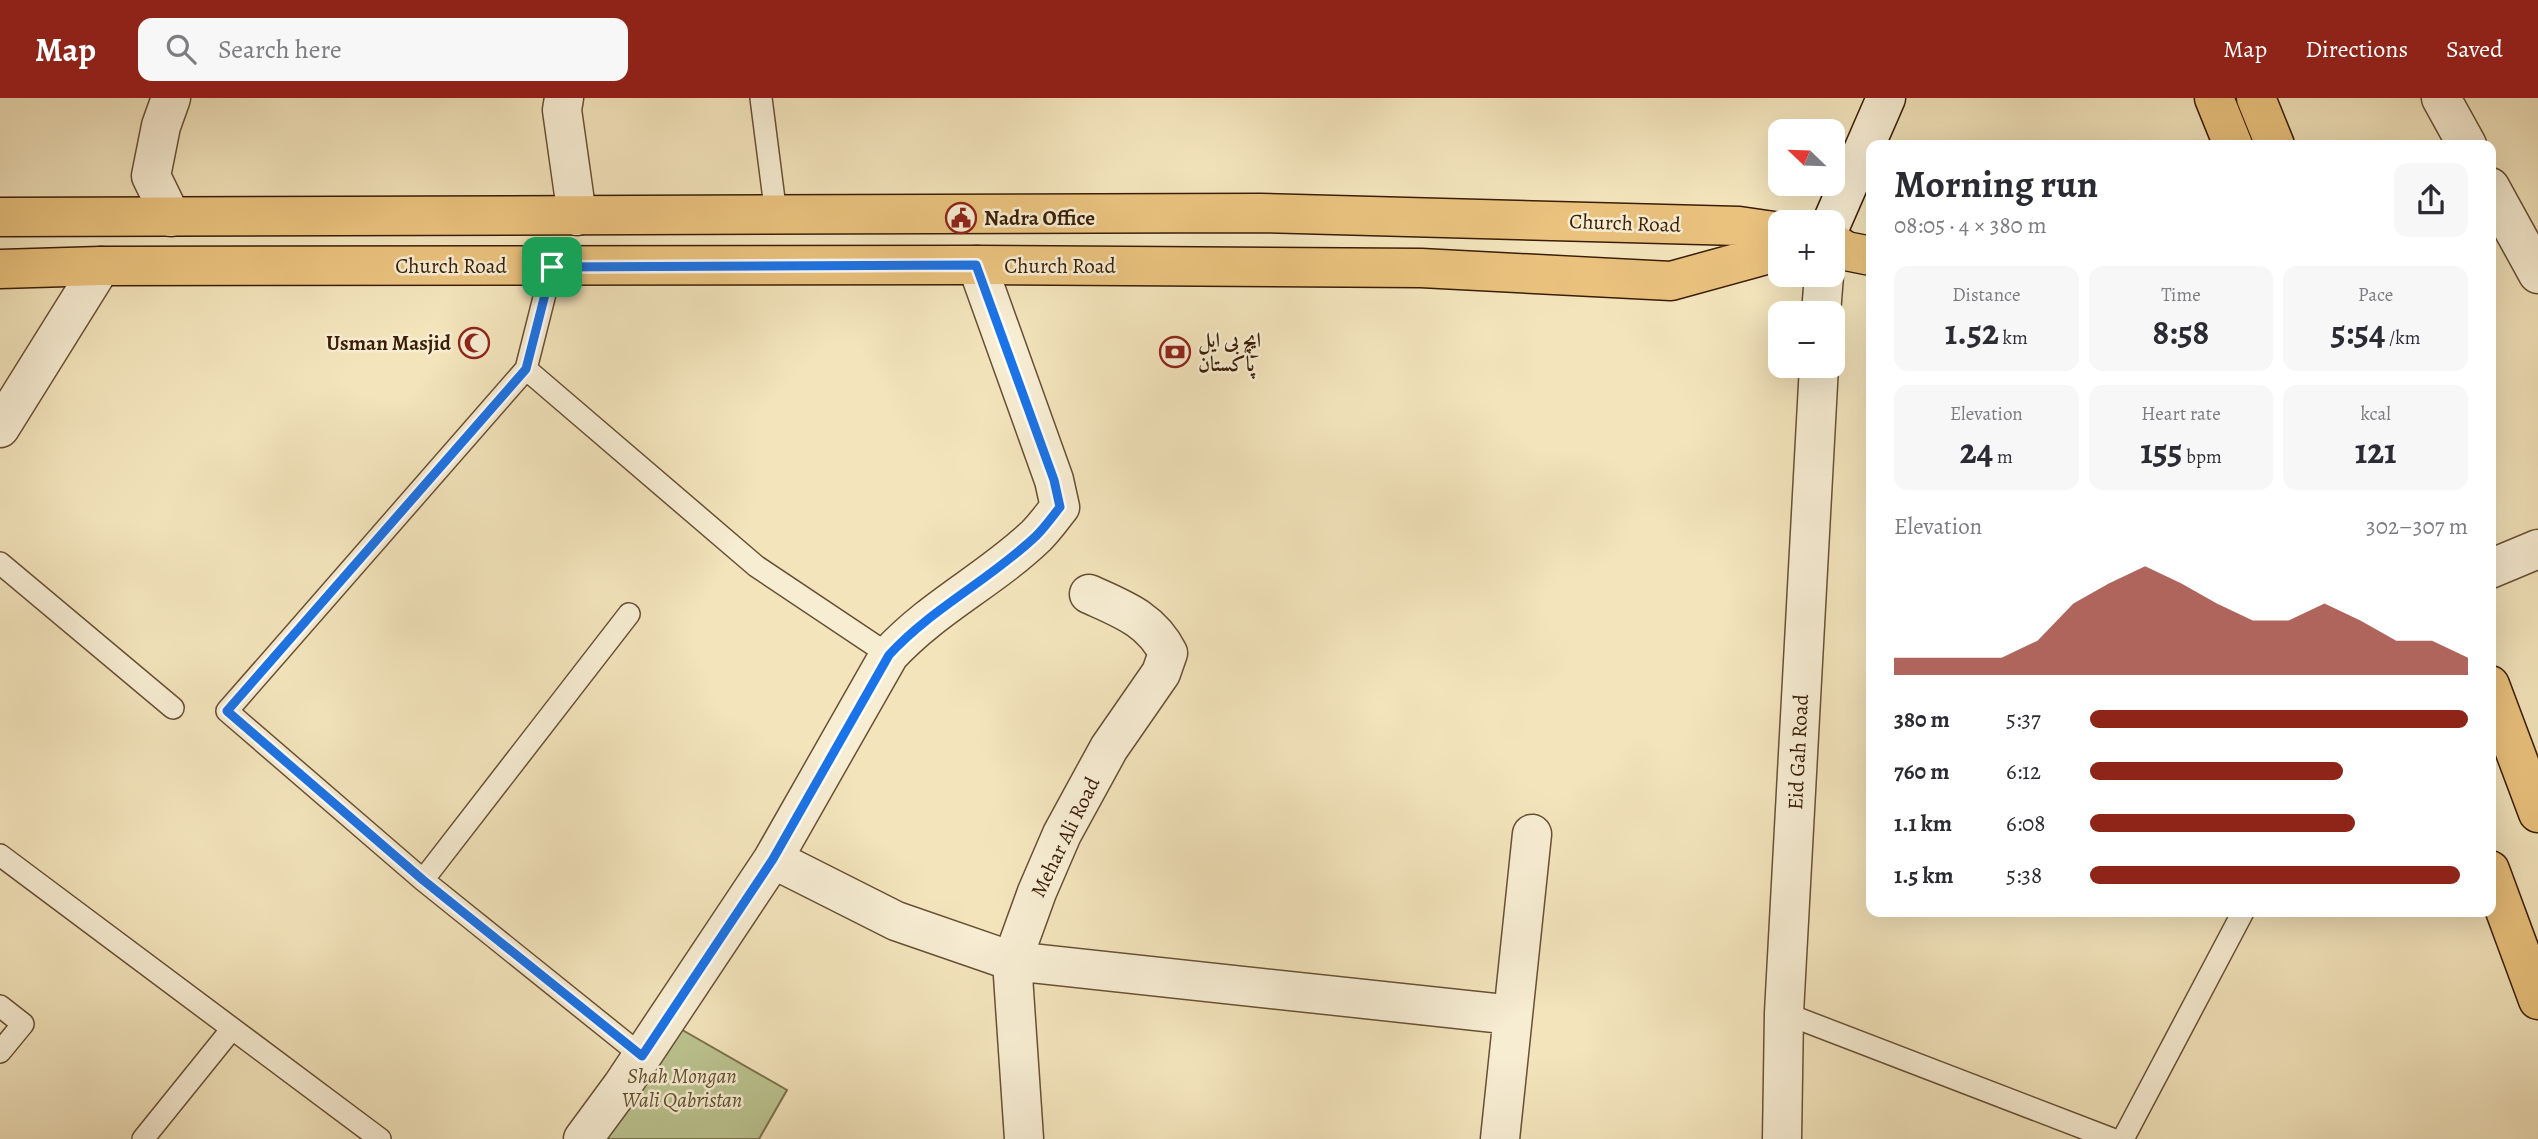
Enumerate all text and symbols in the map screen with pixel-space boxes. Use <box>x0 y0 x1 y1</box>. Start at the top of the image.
search box <box>138 18 628 81</box>
text: Map <box>35 27 96 72</box>
icon: search <box>162 30 200 68</box>
text: Search here <box>218 32 342 67</box>
text: Map <box>2223 33 2267 65</box>
text: Directions <box>2305 33 2408 65</box>
text: Saved <box>2446 33 2503 65</box>
north arrow <box>1768 119 1844 196</box>
map controls <box>1768 119 1845 378</box>
text: Morning run <box>1894 158 2098 210</box>
button: share <box>2394 163 2468 237</box>
public building icon: Nadra Office <box>944 201 978 235</box>
place label: Nadra Office <box>984 204 1095 232</box>
street label: Church Road <box>1569 207 1682 239</box>
button: + <box>1768 210 1845 287</box>
text: 08:05 · 4 × 380 m <box>1894 210 2047 241</box>
pin <box>522 237 582 297</box>
icon: arrive <box>533 248 571 286</box>
street label: Church Road <box>395 252 507 280</box>
street label: Church Road <box>1004 252 1116 280</box>
text: Distance <box>1952 282 2020 308</box>
text: Time <box>2161 282 2201 308</box>
text: Pace <box>2358 282 2393 308</box>
button: − <box>1768 301 1845 378</box>
text: 1.52 <box>1945 308 1999 356</box>
text: 8:58 <box>2153 308 2209 356</box>
text: 5:54 <box>2331 308 2385 356</box>
text: km <box>1999 325 2028 351</box>
text: /km <box>2385 325 2421 351</box>
mosque icon: Usman Masjid <box>457 326 491 360</box>
place label: ایچ بی ایل پاکستان <box>1198 326 1261 379</box>
place label: Usman Masjid <box>326 329 452 357</box>
bank icon: ایچ بی ایل پاکستان <box>1158 335 1192 369</box>
text: Elevation <box>1950 401 2023 427</box>
text: Heart rate <box>2141 401 2221 427</box>
text: kcal <box>2360 401 2391 427</box>
text: 24 <box>1960 427 1993 475</box>
text: 155 <box>2140 427 2183 475</box>
text: 121 <box>2355 427 2397 475</box>
text: m <box>1993 444 2013 470</box>
text: bpm <box>2183 444 2222 470</box>
text: Elevation <box>1894 511 1982 542</box>
text: 302–307 m <box>2366 511 2468 542</box>
street label: Eid Gah Road <box>1781 693 1815 811</box>
text: 380 m <box>1894 704 1950 735</box>
text: 5:37 <box>2006 704 2041 735</box>
text: 760 m <box>1894 756 1949 787</box>
text: 6:12 <box>2006 756 2041 787</box>
street label: Mehar Ali Road <box>1024 771 1107 902</box>
text: 1.1 km <box>1894 808 1952 839</box>
text: 6:08 <box>2006 808 2046 839</box>
text: 1.5 km <box>1894 860 1954 891</box>
text: 5:38 <box>2006 860 2042 891</box>
park label: Shah Mongan Wali Qabristan <box>622 1062 742 1114</box>

